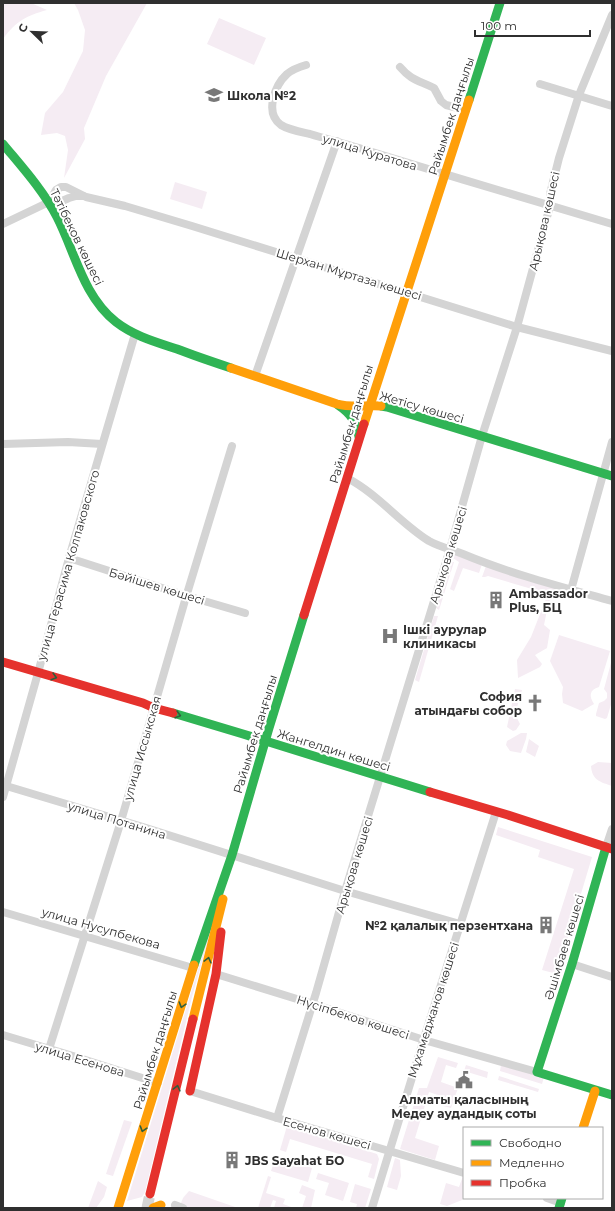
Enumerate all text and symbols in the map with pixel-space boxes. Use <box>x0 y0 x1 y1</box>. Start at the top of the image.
north arrow <box>12 12 52 52</box>
scale bar <box>475 12 590 38</box>
text: 100 m <box>481 18 517 33</box>
text: С <box>15 22 31 35</box>
street label: Райымбек даңғылы <box>425 55 477 177</box>
school or university icon: Школа №2 <box>204 85 224 105</box>
place label: Школа №2 <box>227 88 296 103</box>
street label: улица Куратова <box>320 130 419 173</box>
street label: Арықова көшесі <box>525 170 563 272</box>
street label: Тәтібеков көшесі <box>47 186 107 288</box>
street label: Шерхан Мұртаза көшесі <box>274 245 424 303</box>
street label: Райымбек даңғылы <box>326 363 376 485</box>
street label: Жетісу көшесі <box>378 388 466 426</box>
street label: улица Герасима Колпаковского <box>33 468 103 663</box>
street label: Арықова көшесі <box>426 504 470 606</box>
street label: Бәйішев көшесі <box>107 564 207 608</box>
place label: Ambassador Plus, БЦ <box>508 586 588 615</box>
building icon: Ambassador Plus, БЦ <box>486 590 506 610</box>
place label: Ішкі аурулар клиникасы <box>403 622 487 651</box>
hospital icon: Ішкі аурулар клиникасы <box>380 626 400 646</box>
one-way arrow <box>50 672 57 681</box>
street label: Райымбек даңғылы <box>230 673 280 795</box>
place label: София атындағы собор <box>415 689 522 718</box>
church icon: София атындағы собор <box>525 693 545 713</box>
street label: улица Иссыкская <box>120 694 164 803</box>
one-way arrow <box>174 710 181 719</box>
street label: Жангелдин көшесі <box>276 726 392 774</box>
street label: улица Потанина <box>65 798 168 842</box>
street label: Арықова көшесі <box>332 814 376 916</box>
street label: Әшімбаев көшесі <box>541 892 587 1002</box>
street label: улица Нусупбекова <box>39 904 162 952</box>
building icon: №2 қалалық перзентхана <box>536 915 556 935</box>
place label: №2 қалалық перзентхана <box>365 918 533 933</box>
street label: Мұхамеджанов көшесі <box>404 940 462 1080</box>
one-way arrow <box>204 957 212 963</box>
street label: Райымбек даңғылы <box>130 989 180 1111</box>
street label: Нүсіпбеков көшесі <box>295 992 411 1042</box>
one-way arrow <box>178 1002 187 1009</box>
street label: улица Есенова <box>33 1038 126 1080</box>
public building icon: Алматы қаласының Медеу аудандық соты <box>454 1070 474 1090</box>
one-way arrow <box>172 1085 180 1091</box>
place label: Алматы қаласының Медеу аудандық соты <box>391 1092 537 1121</box>
street label: Есенов көшесі <box>281 1113 373 1153</box>
one-way arrow <box>139 1126 148 1133</box>
legend <box>463 1127 603 1199</box>
text: Свободно <box>499 1135 562 1150</box>
building icon: JBS Sayahat БО <box>222 1150 242 1170</box>
place label: JBS Sayahat БО <box>244 1153 344 1168</box>
text: Медленно <box>499 1155 565 1170</box>
text: Пробка <box>499 1175 547 1190</box>

